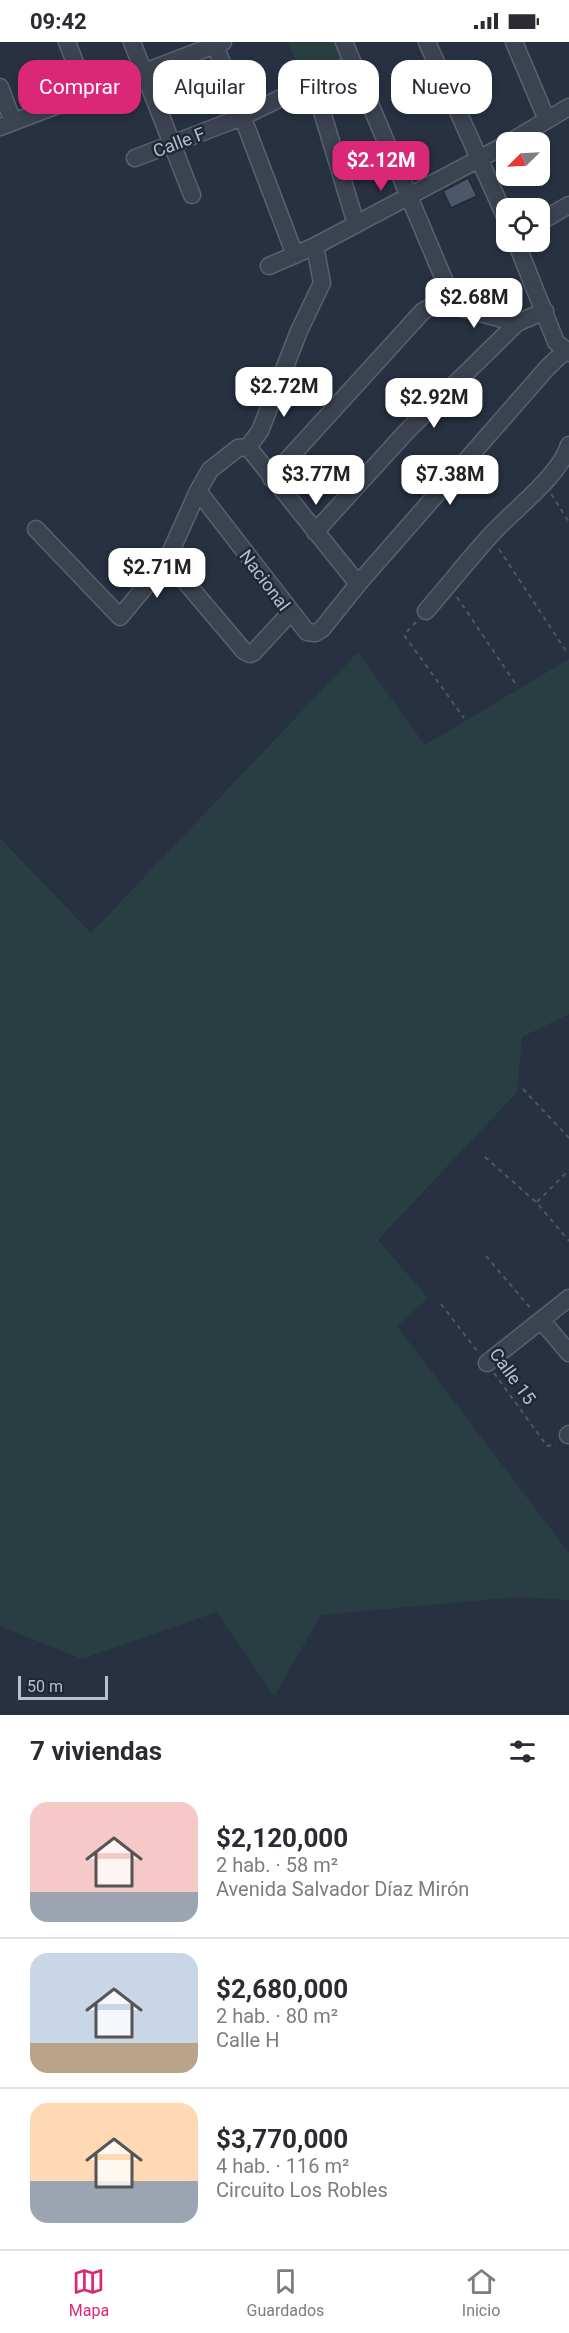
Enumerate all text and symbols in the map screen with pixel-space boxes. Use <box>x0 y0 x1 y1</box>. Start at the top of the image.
text: 09:42 <box>30 9 87 34</box>
chip: Comprar <box>18 60 141 114</box>
chip: Alquilar <box>153 60 266 114</box>
chip: Filtros <box>278 60 379 114</box>
chip: Nuevo <box>391 60 492 114</box>
street label: Calle F <box>150 122 208 162</box>
north arrow <box>496 132 550 186</box>
map controls <box>496 132 550 252</box>
pin: $2.12M <box>332 141 430 192</box>
text: $2.12M <box>346 148 416 172</box>
button: locate <box>496 198 550 252</box>
pin: $2.68M <box>425 278 523 329</box>
text: $2.68M <box>439 285 509 309</box>
pin: $2.72M <box>235 367 333 418</box>
text: $2.72M <box>249 374 319 398</box>
pin: $2.92M <box>385 378 483 429</box>
text: $2.92M <box>399 385 469 409</box>
pin: $3.77M <box>267 455 365 506</box>
pin: $7.38M <box>401 455 499 506</box>
text: $3.77M <box>281 462 351 486</box>
text: $7.38M <box>415 462 485 486</box>
street label: Nacional <box>235 545 295 615</box>
pin: $2.71M <box>108 548 206 599</box>
text: $2.71M <box>122 555 192 579</box>
street label: Calle 15 <box>486 1344 540 1408</box>
scale bar <box>18 1673 108 1700</box>
text: 50 m <box>27 1677 63 1696</box>
icon: filters <box>506 1735 539 1768</box>
text: 7 viviendas <box>30 1736 162 1766</box>
text: $2,120,000 <box>216 1823 348 1853</box>
icon: home <box>78 1826 150 1898</box>
text: 2 hab. · 58 m² <box>216 1853 338 1877</box>
text: Avenida Salvador Díaz Mirón <box>216 1877 469 1901</box>
text: $2,680,000 <box>216 1974 348 2004</box>
icon: home <box>78 1977 150 2049</box>
text: 2 hab. · 80 m² <box>216 2004 338 2028</box>
text: Calle H <box>216 2028 279 2052</box>
text: $3,770,000 <box>216 2124 348 2154</box>
icon: home <box>78 2127 150 2199</box>
text: 4 hab. · 116 m² <box>216 2154 349 2178</box>
text: Circuito Los Robles <box>216 2178 388 2202</box>
tab: Mapa <box>69 2265 109 2320</box>
tab: Guardados <box>247 2265 324 2320</box>
tab: Inicio <box>462 2265 500 2320</box>

